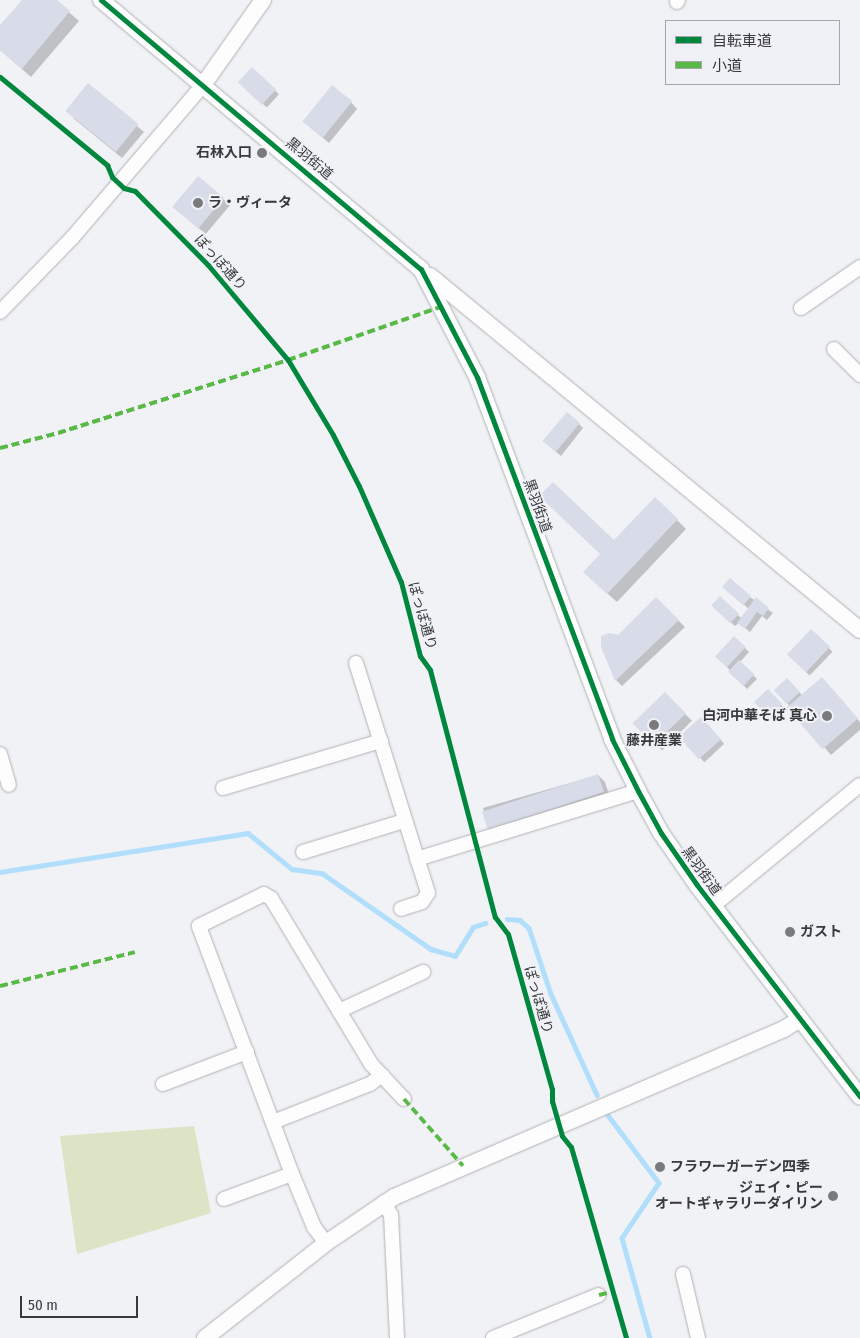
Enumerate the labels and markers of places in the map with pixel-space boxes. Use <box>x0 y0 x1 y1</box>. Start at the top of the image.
place label: 石林入口 <box>196 145 252 161</box>
marker: 石林入口 <box>256 147 268 159</box>
place label: ラ・ヴィータ <box>208 195 292 211</box>
marker: ラ・ヴィータ <box>192 197 204 209</box>
place label: 白河中華そば 真心 <box>702 708 817 724</box>
marker: 白河中華そば 真心 <box>821 710 833 722</box>
marker: 藤井産業 <box>648 719 660 731</box>
place label: 藤井産業 <box>626 733 682 749</box>
place label: ガスト <box>800 924 842 940</box>
marker: ガスト <box>784 926 796 938</box>
place label: フラワーガーデン四季 <box>670 1159 810 1175</box>
marker: フラワーガーデン四季 <box>654 1161 666 1173</box>
place label: ジェイ・ピー オートギャラリーダイリン <box>655 1180 823 1212</box>
marker: ジェイ・ピー オートギャラリーダイリン <box>827 1190 839 1202</box>

